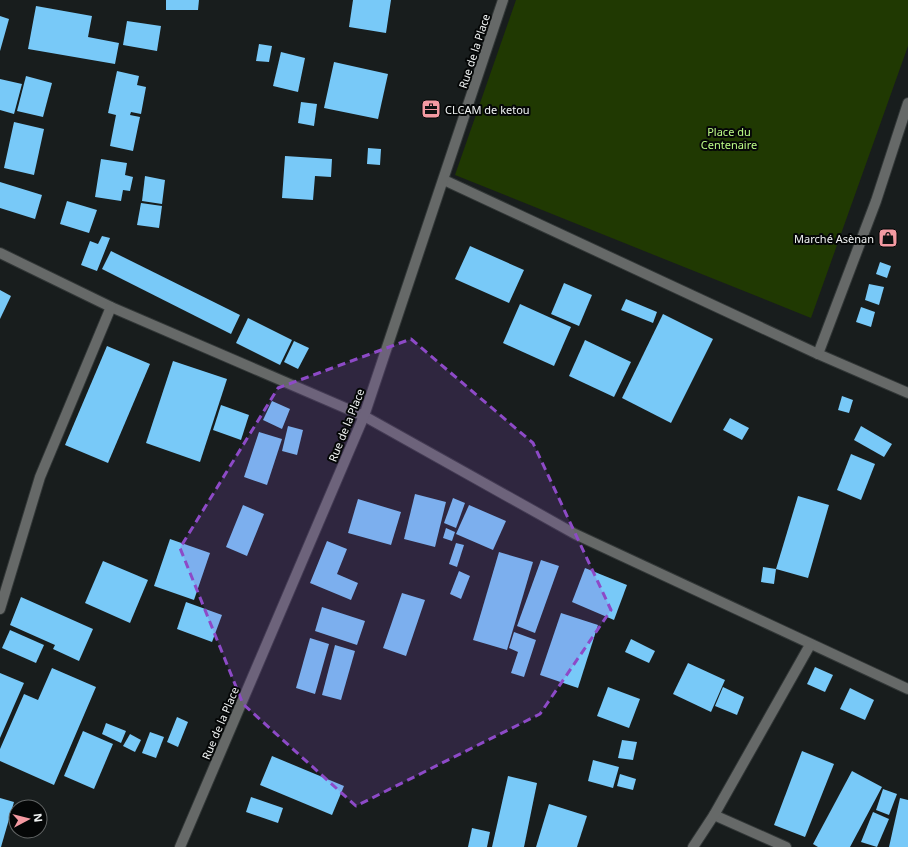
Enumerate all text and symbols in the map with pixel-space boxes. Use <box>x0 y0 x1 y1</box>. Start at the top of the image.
street label: Rue de la Place <box>455 12 493 90</box>
office icon: CLCAM de ketou <box>420 98 442 120</box>
place label: CLCAM de ketou <box>445 102 530 117</box>
park label: Place du Centenaire <box>701 124 757 152</box>
shop icon: Marché Asènan <box>877 227 899 249</box>
place label: Marché Asènan <box>794 231 874 246</box>
street label: Rue de la Place <box>325 386 367 464</box>
street label: Rue de la Place <box>198 684 242 762</box>
north arrow <box>8 799 48 839</box>
text: N <box>30 812 46 823</box>

